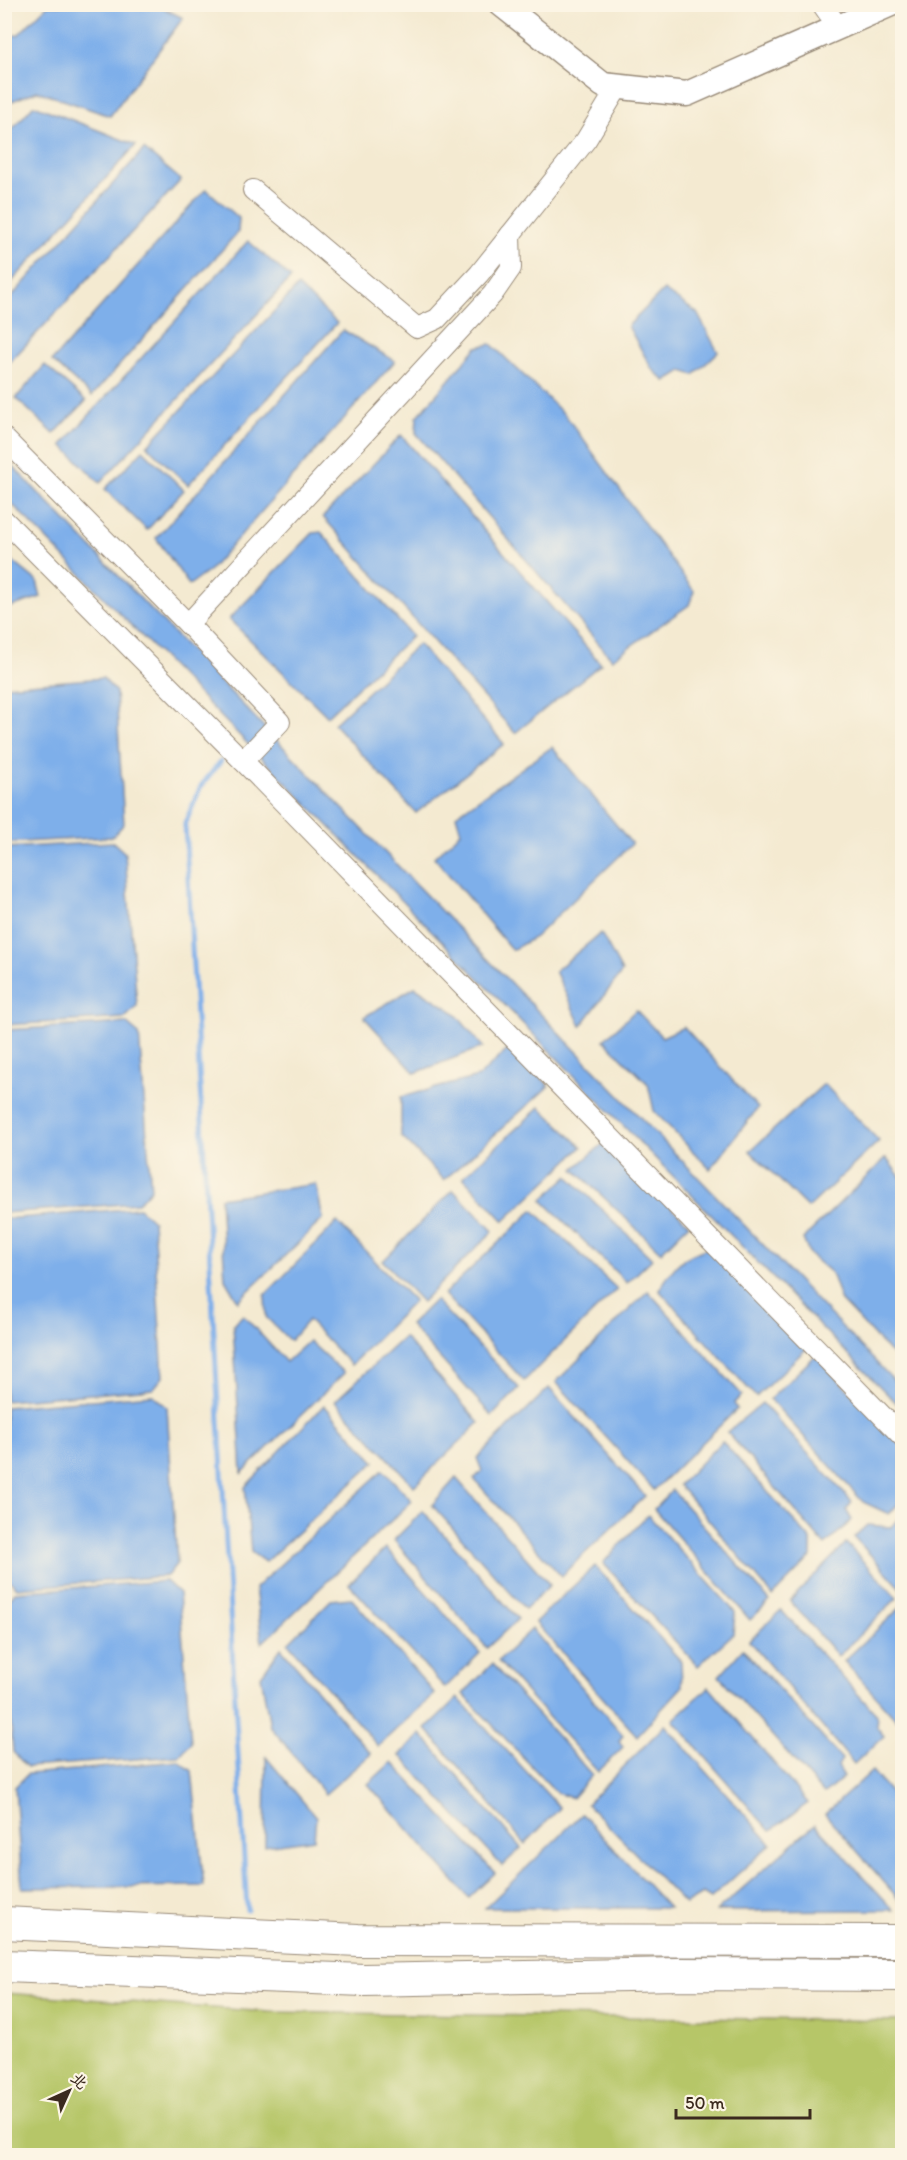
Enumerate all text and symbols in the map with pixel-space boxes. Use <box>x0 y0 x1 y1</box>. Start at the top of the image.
north arrow <box>39 2061 99 2121</box>
text: 北 <box>67 2068 92 2093</box>
scale bar <box>676 2082 810 2120</box>
text: 50 m <box>685 2092 725 2114</box>

